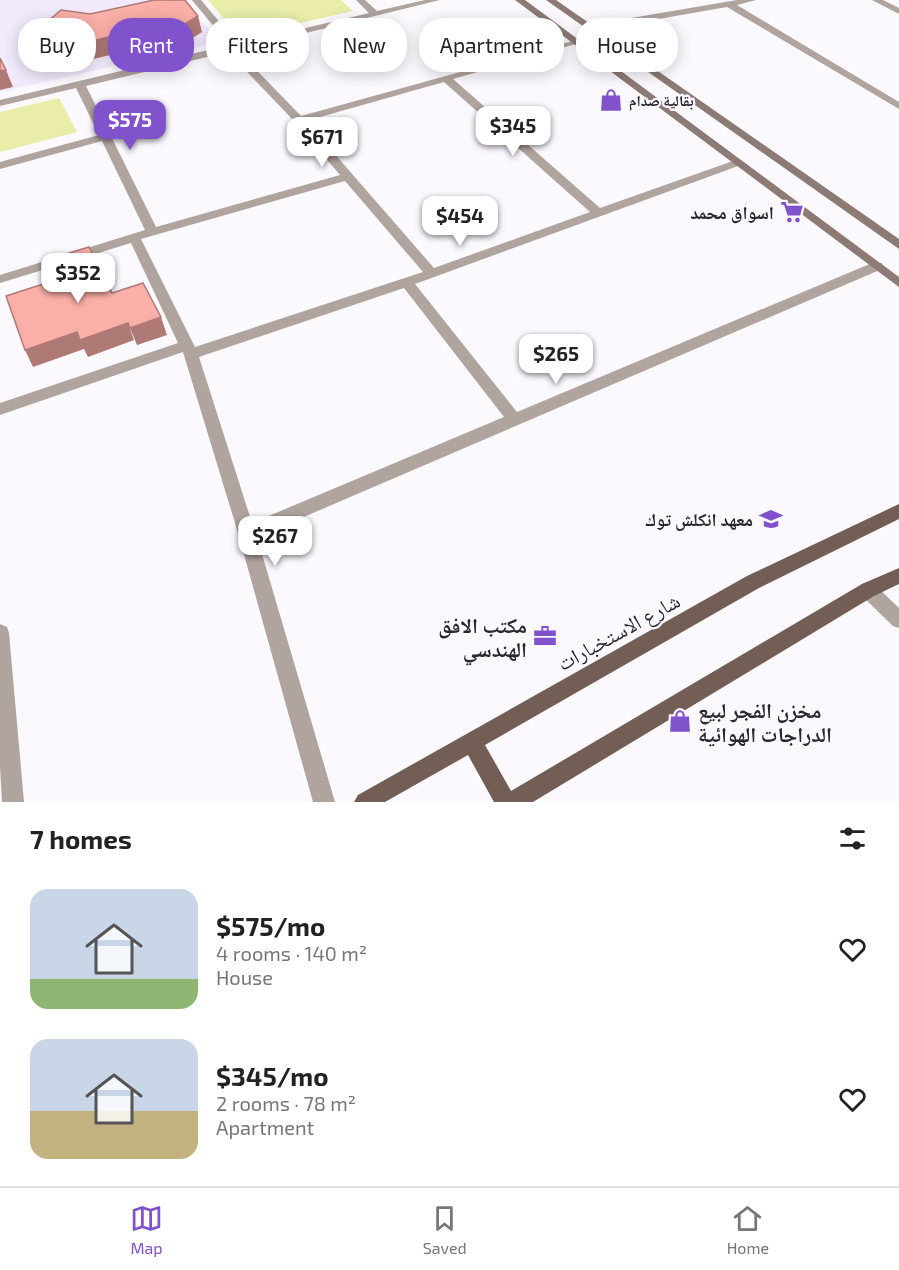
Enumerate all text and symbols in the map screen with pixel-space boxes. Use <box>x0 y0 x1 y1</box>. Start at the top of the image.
chip: Buy <box>18 18 96 72</box>
chip: Rent <box>108 18 194 72</box>
chip: Filters <box>206 18 309 72</box>
chip: New <box>321 18 407 72</box>
chip: Apartment <box>419 18 564 72</box>
chip: House <box>576 18 678 72</box>
shop icon: بقالية صدام <box>598 87 624 113</box>
place label: بقالية صدام <box>629 91 694 111</box>
pin: $575 <box>94 100 166 151</box>
pin: $345 <box>477 106 549 157</box>
text: $575 <box>108 107 152 131</box>
text: $345 <box>490 113 536 137</box>
pin: $671 <box>286 117 358 168</box>
text: $671 <box>301 124 343 148</box>
pin: $454 <box>424 196 496 247</box>
supermarket icon: اسواق محمد <box>779 199 805 225</box>
place label: اسواق محمد <box>690 201 774 224</box>
text: $454 <box>436 203 484 227</box>
pin: $352 <box>42 253 114 304</box>
text: $352 <box>55 260 101 284</box>
pin: $265 <box>520 334 592 385</box>
text: $265 <box>533 341 579 365</box>
school or university icon: معهد انكلش توك <box>758 506 784 532</box>
place label: معهد انكلش توك <box>645 508 753 531</box>
pin: $267 <box>239 516 311 567</box>
text: $267 <box>252 523 298 547</box>
street label: شارع الاستخبارات <box>552 587 685 677</box>
place label: مكتب الافق الهندسي <box>438 612 527 666</box>
office icon: مكتب الافق الهندسي <box>532 623 558 649</box>
place label: مخزن الفجر لبيع الدراجات الهوائية <box>698 697 832 747</box>
shop icon: مخزن الفجر لبيع الدراجات الهوائية <box>667 708 693 734</box>
icon: filters <box>836 822 869 855</box>
text: 7 homes <box>30 823 132 854</box>
text: $575/mo <box>216 910 325 941</box>
icon: home <box>78 913 150 985</box>
icon: heart <box>836 933 869 966</box>
text: 4 rooms · 140 m² <box>216 941 367 965</box>
text: House <box>216 965 273 989</box>
text: $345/mo <box>216 1060 329 1091</box>
icon: home <box>78 1063 150 1135</box>
icon: heart <box>836 1083 869 1116</box>
text: 2 rooms · 78 m² <box>216 1091 356 1115</box>
text: Apartment <box>216 1115 314 1139</box>
tab: Map <box>130 1202 163 1257</box>
tab: Saved <box>423 1202 467 1257</box>
tab: Home <box>727 1202 769 1257</box>

